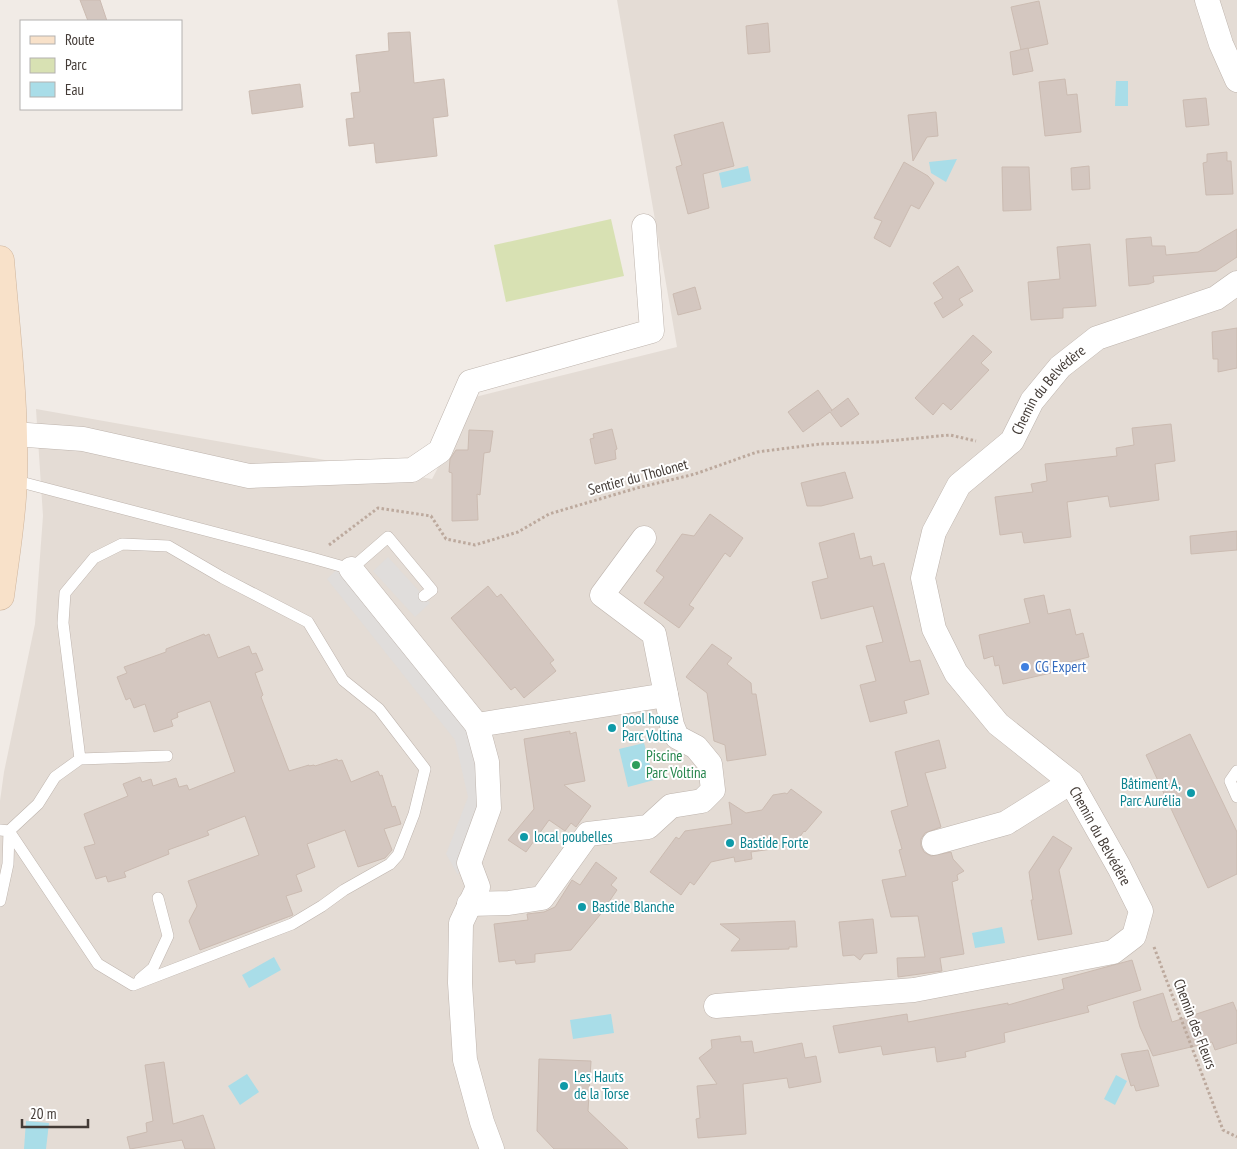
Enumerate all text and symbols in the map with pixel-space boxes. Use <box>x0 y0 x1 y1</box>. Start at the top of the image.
legend <box>20 20 182 110</box>
text: Route <box>65 30 95 49</box>
text: Parc <box>65 55 87 74</box>
text: Eau <box>65 80 84 99</box>
street label: Chemin du Belvédère <box>1007 341 1089 438</box>
street label: Sentier du Tholonet <box>586 454 690 499</box>
place label: CG Expert <box>1035 657 1086 676</box>
marker: CG Expert <box>1019 661 1031 673</box>
place label: pool house Parc Voltina <box>622 709 683 745</box>
marker: pool house Parc Voltina <box>606 722 618 734</box>
place label: Piscine Parc Voltina <box>646 746 707 782</box>
marker: Piscine Parc Voltina <box>630 759 642 771</box>
place label: Bâtiment A, Parc Aurélia <box>1120 774 1181 810</box>
street label: Chemin du Belvédère <box>1065 783 1136 889</box>
marker: Bâtiment A, Parc Aurélia <box>1185 787 1197 799</box>
place label: local poubelles <box>534 827 612 846</box>
marker: local poubelles <box>518 831 530 843</box>
place label: Bastide Forte <box>740 833 809 852</box>
marker: Bastide Forte <box>724 837 736 849</box>
place label: Bastide Blanche <box>592 897 675 916</box>
marker: Bastide Blanche <box>576 901 588 913</box>
street label: Chemin des Fleurs <box>1170 976 1221 1072</box>
place label: Les Hauts de la Torse <box>574 1067 629 1103</box>
marker: Les Hauts de la Torse <box>558 1080 570 1092</box>
scale bar <box>22 1096 89 1128</box>
text: 20 m <box>30 1104 56 1123</box>

